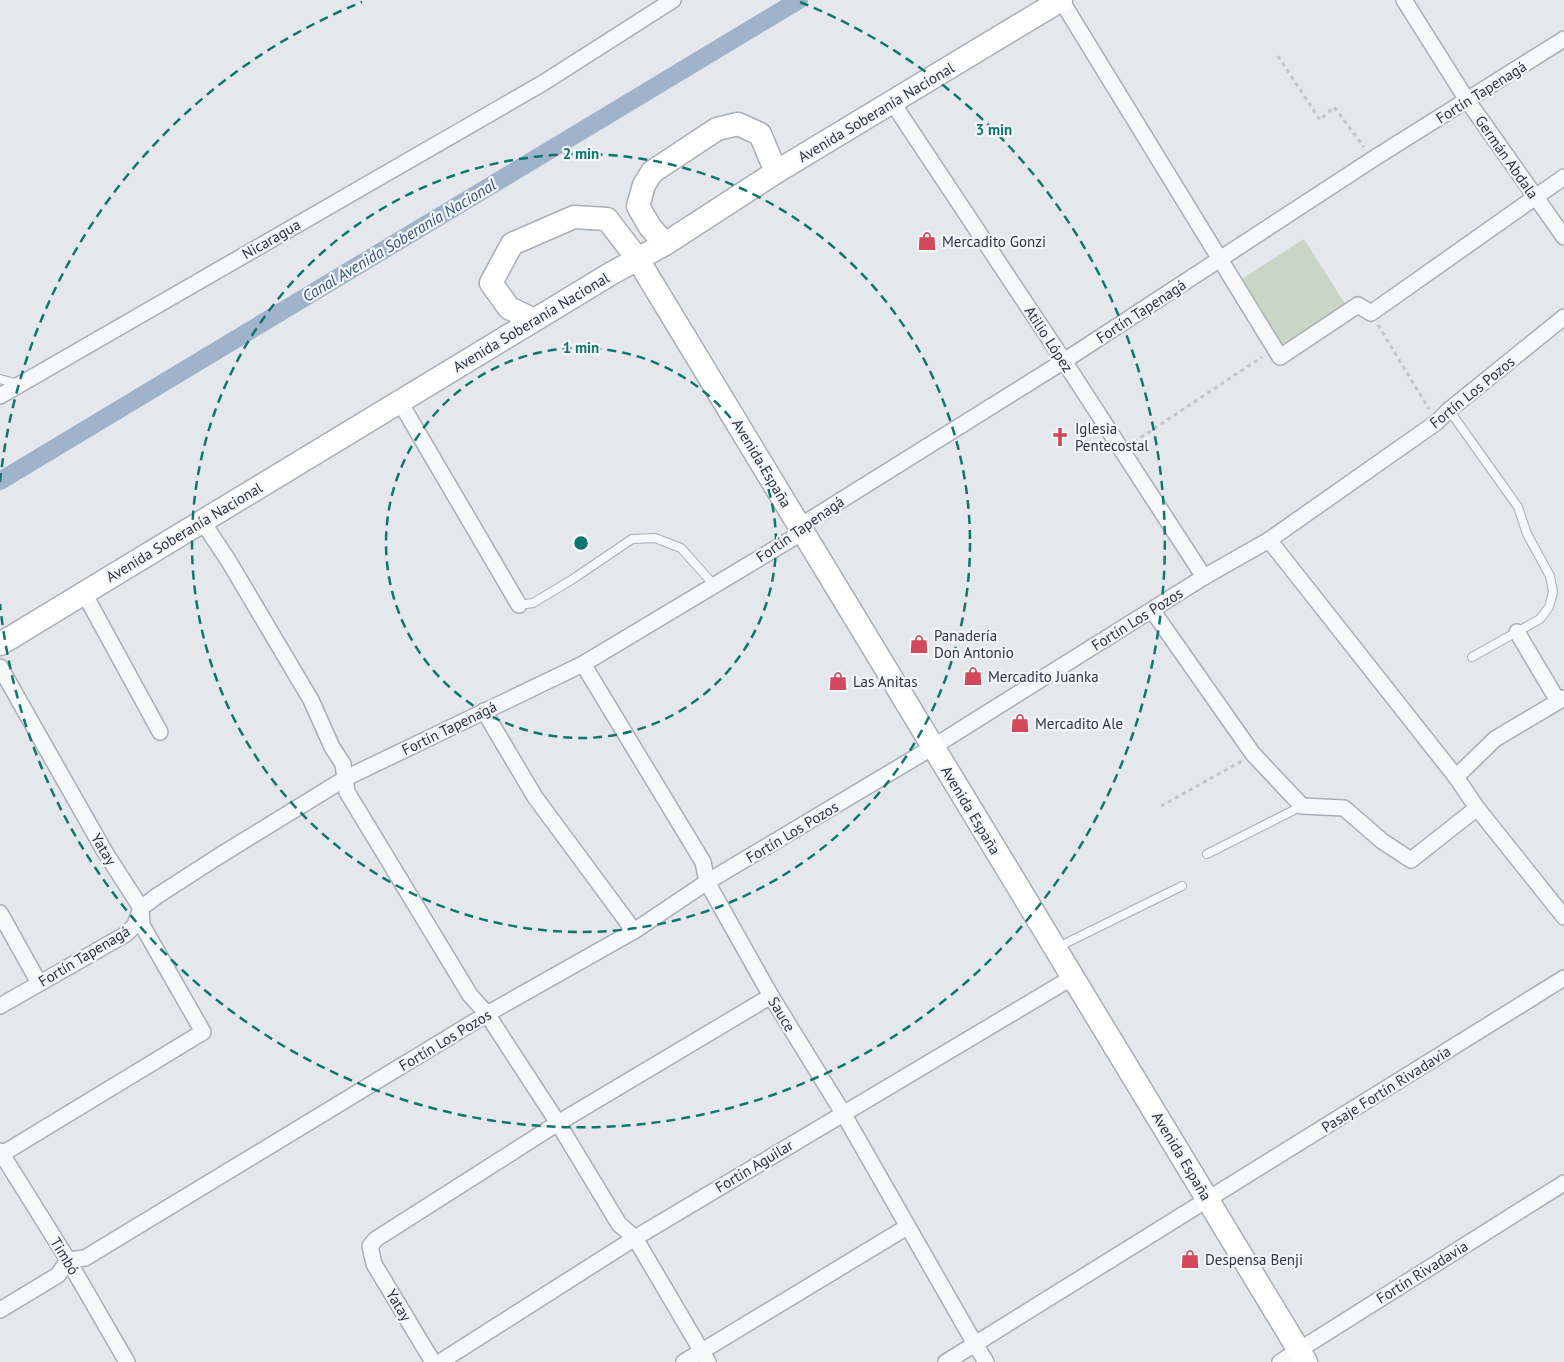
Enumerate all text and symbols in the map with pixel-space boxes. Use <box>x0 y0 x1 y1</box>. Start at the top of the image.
street label: Avenida Soberanía Nacional <box>794 57 958 166</box>
street label: Fortín Tapenagá <box>1432 57 1530 127</box>
street label: Germán Abdala <box>1471 112 1543 202</box>
text: 3 min <box>976 120 1012 139</box>
text: 2 min <box>563 144 599 163</box>
water label: Canal Avenida Soberanía Nacional <box>299 174 500 306</box>
street label: Nicaragua <box>238 215 304 263</box>
shop icon: Mercadito Gonzi <box>916 230 938 252</box>
place label: Mercadito Gonzi <box>942 232 1046 251</box>
street label: Avenida Soberanía Nacional <box>449 267 613 376</box>
street label: Fortín Tapenagá <box>1093 275 1189 347</box>
street label: Atilio López <box>1021 302 1077 376</box>
text: 1 min <box>563 338 599 357</box>
street label: Fortín Los Pozos <box>1425 352 1519 432</box>
street label: Avenida España <box>728 415 796 511</box>
place label: Iglesia Pentecostal <box>1075 419 1149 455</box>
church icon: Iglesia Pentecostal <box>1049 426 1071 448</box>
street label: Avenida Soberanía Nacional <box>102 477 266 586</box>
street label: Fortín Tapenagá <box>752 492 848 566</box>
centre of rings <box>572 534 590 552</box>
street label: Fortín Los Pozos <box>1088 583 1186 655</box>
place label: Panadería Don Antonio <box>934 626 1014 662</box>
shop icon: Panadería Don Antonio <box>908 633 930 655</box>
shop icon: Mercadito Juanka <box>962 665 984 687</box>
place label: Mercadito Juanka <box>988 667 1099 686</box>
shop icon: Las Anitas <box>827 670 849 692</box>
place label: Las Anitas <box>853 672 918 691</box>
street label: Fortín Tapenagá <box>398 697 500 759</box>
shop icon: Mercadito Ale <box>1009 712 1031 734</box>
place label: Mercadito Ale <box>1035 714 1123 733</box>
street label: Avenida España <box>937 762 1005 858</box>
street label: Fortín Los Pozos <box>742 797 842 867</box>
street label: Yatay <box>87 829 121 869</box>
street label: Fortín Tapenagá <box>35 921 133 991</box>
street label: Sauce <box>764 993 800 1035</box>
street label: Fortín Los Pozos <box>395 1005 495 1075</box>
street label: Pasaje Fortín Rivadavia <box>1318 1041 1454 1137</box>
street label: Avenida España <box>1148 1108 1216 1204</box>
street label: Fortín Aguilar <box>711 1135 797 1197</box>
street label: Timbó <box>46 1234 84 1278</box>
street label: Fortín Rivadavia <box>1373 1236 1471 1308</box>
shop icon: Despensa Benji <box>1179 1248 1201 1270</box>
place label: Despensa Benji <box>1205 1250 1303 1269</box>
street label: Yatay <box>382 1285 416 1325</box>

